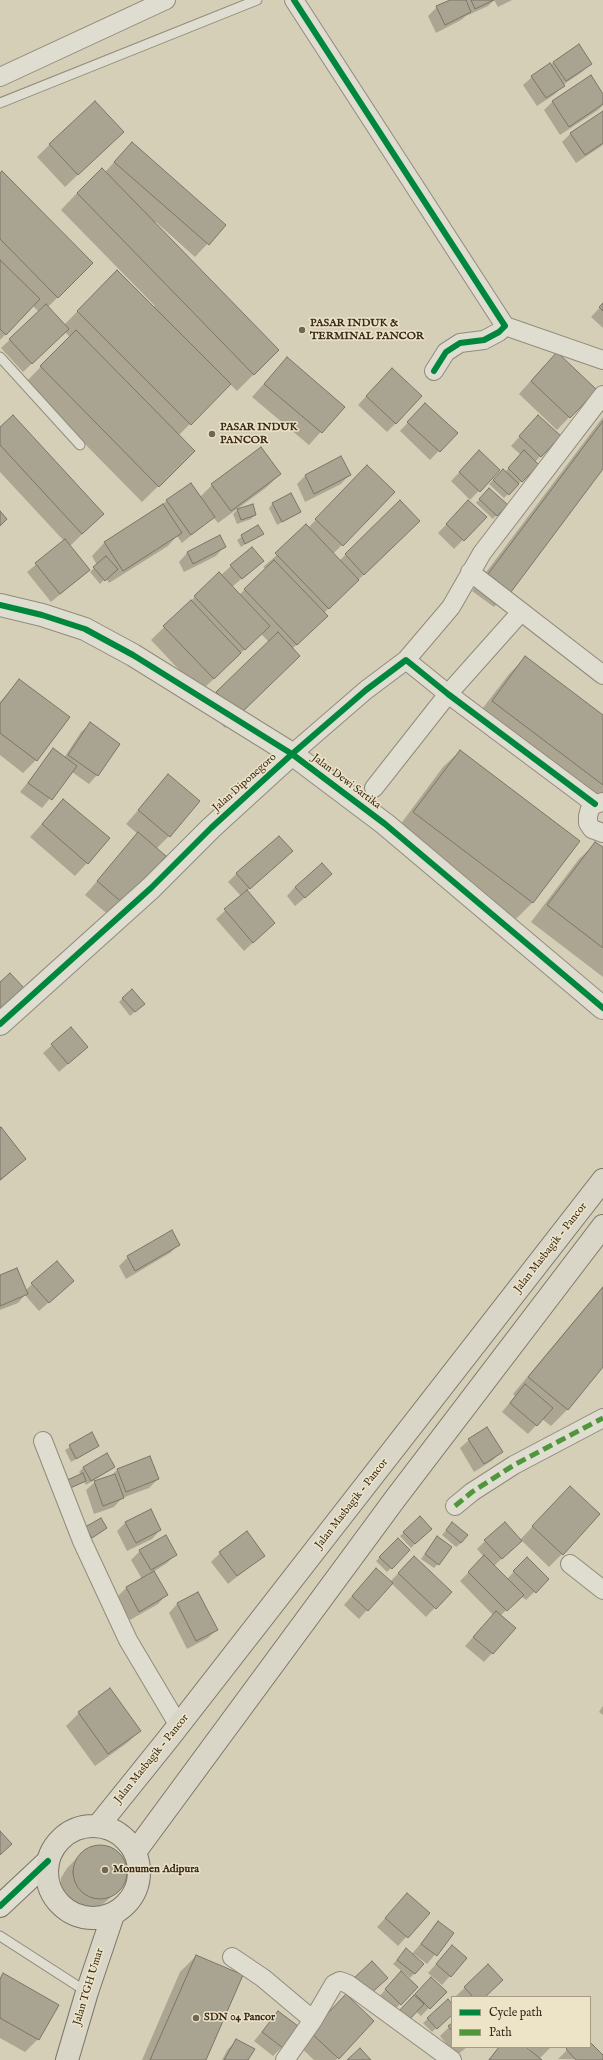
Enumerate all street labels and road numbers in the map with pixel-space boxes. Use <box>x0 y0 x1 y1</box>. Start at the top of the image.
street label: Jalan Diponegoro <box>210 751 280 815</box>
street label: Jalan Dewi Sartika <box>309 752 383 812</box>
street label: Jalan Masbagik - Pancor <box>512 1200 590 1296</box>
street label: Jalan Masbagik - Pancor <box>313 1456 391 1552</box>
street label: Jalan Masbagik - Pancor <box>112 1712 192 1806</box>
street label: Jalan TGH Umar <box>71 1947 107 2027</box>

